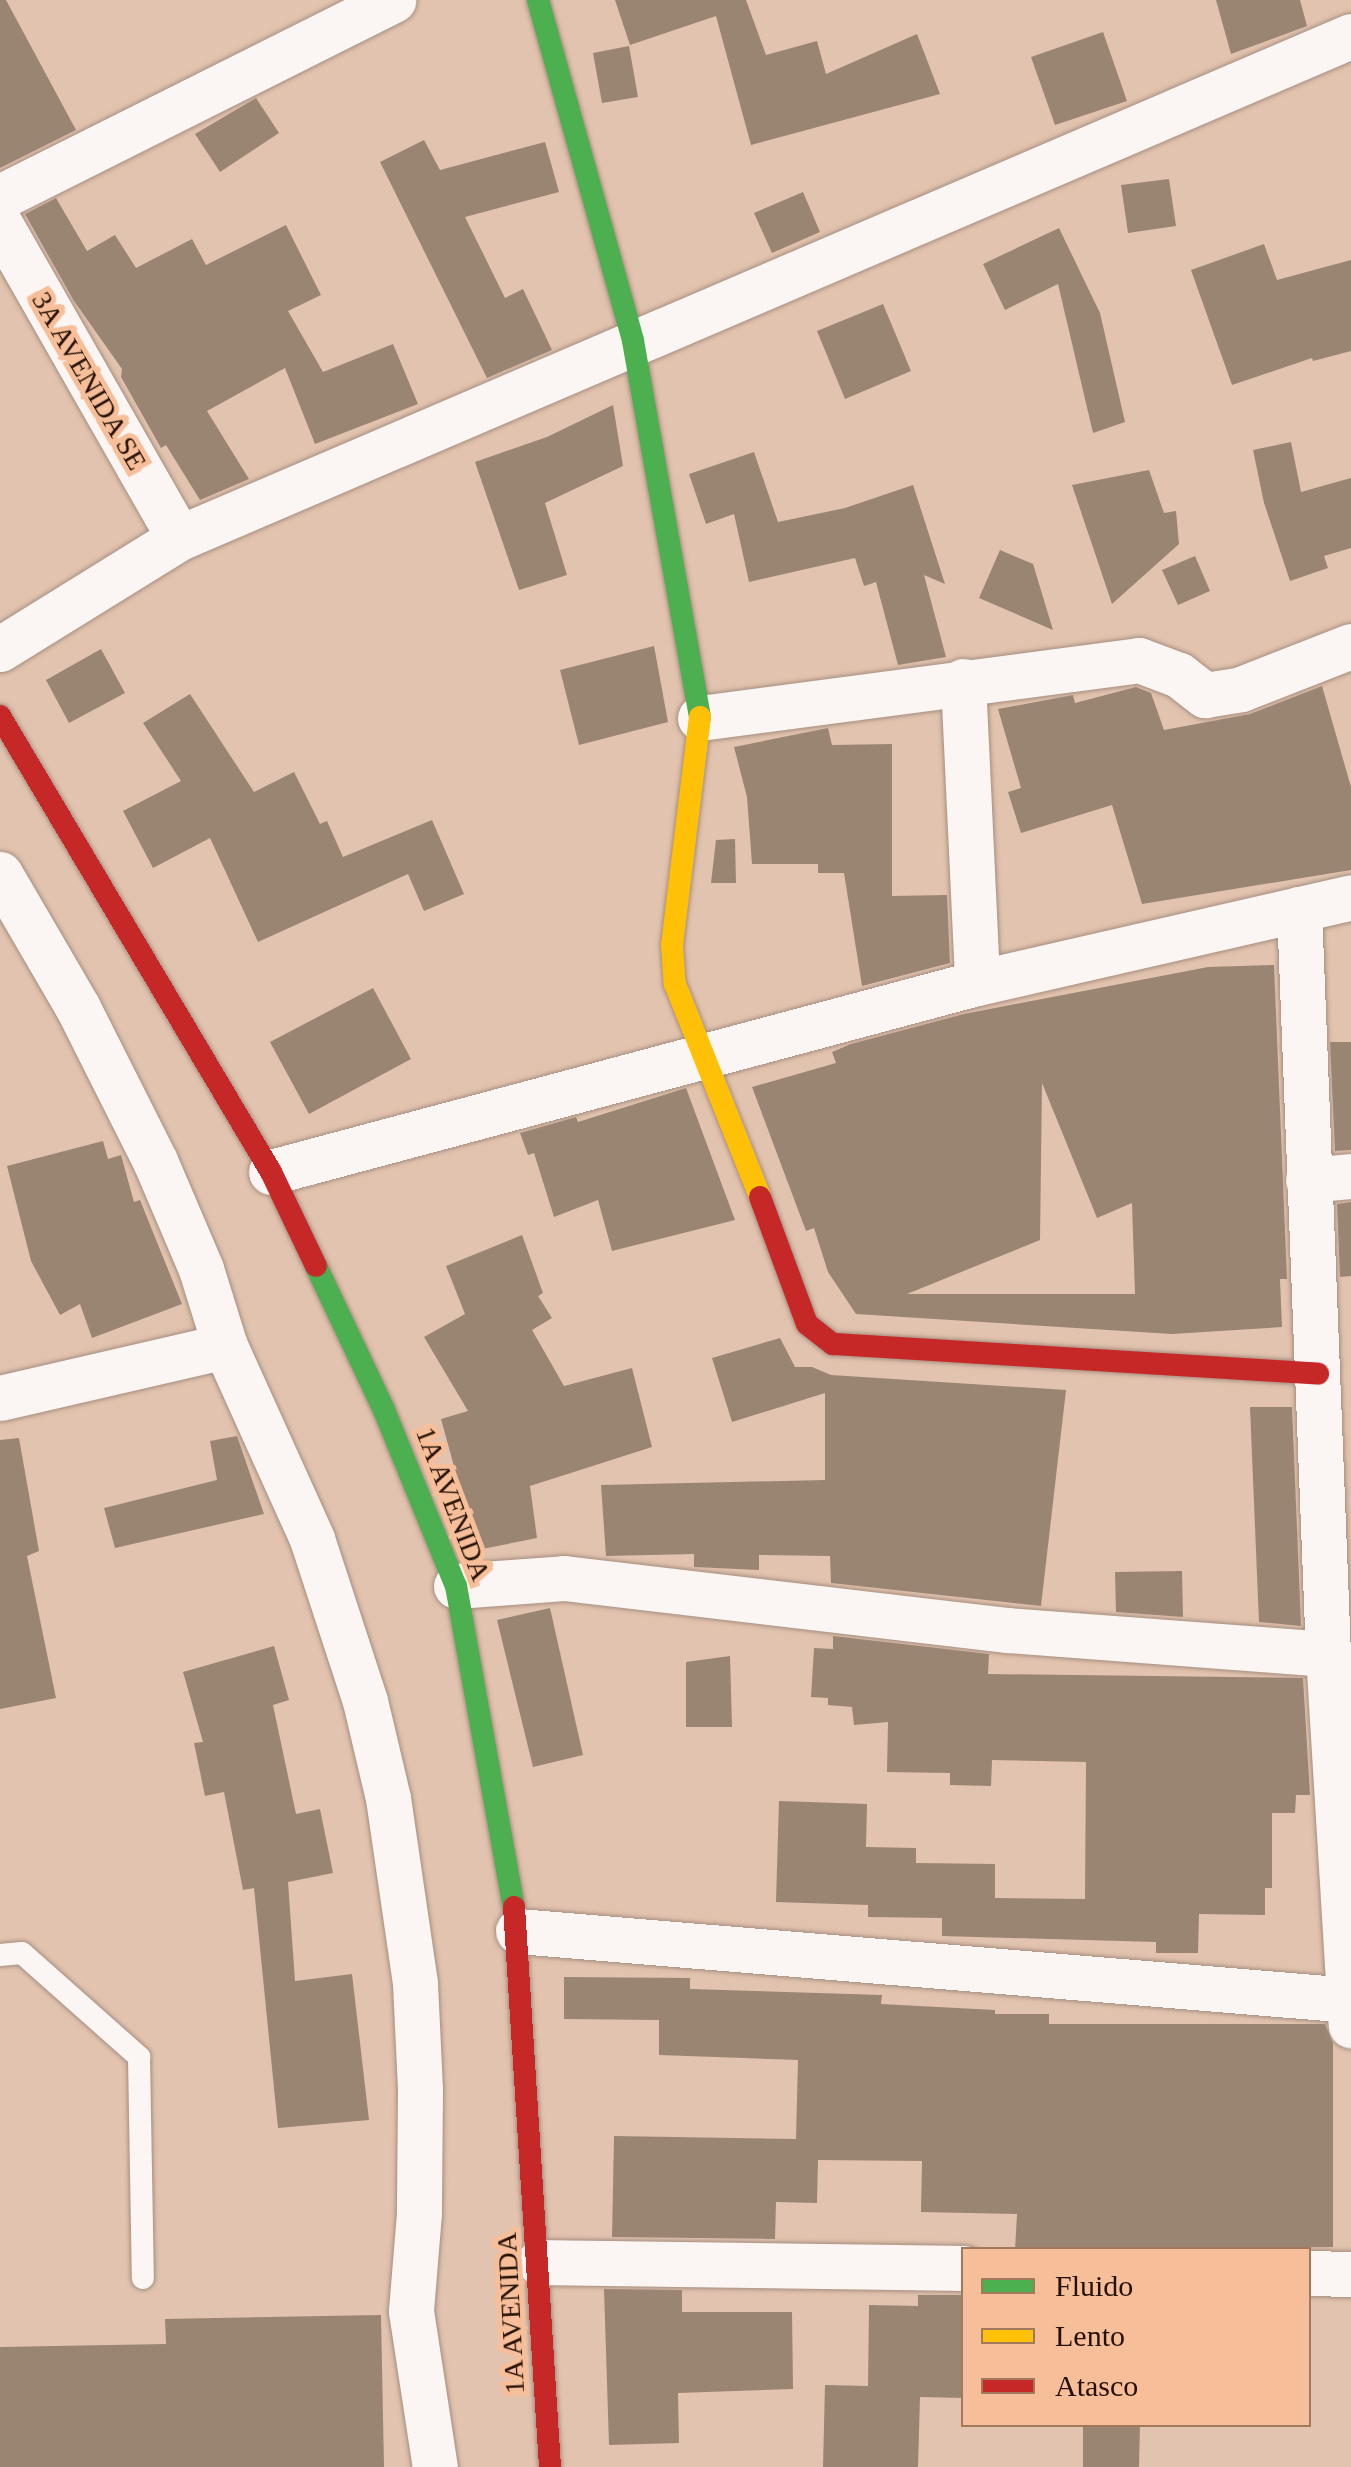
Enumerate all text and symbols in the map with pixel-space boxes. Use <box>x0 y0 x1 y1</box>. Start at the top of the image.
street label: 3A AVENIDA SE <box>23 284 155 478</box>
street label: 1A AVENIDA <box>408 1421 498 1587</box>
street label: 1A AVENIDA <box>490 2230 532 2396</box>
legend <box>961 2247 1311 2427</box>
text: Fluido <box>1055 2269 1133 2302</box>
text: Lento <box>1055 2319 1125 2352</box>
text: Atasco <box>1055 2369 1138 2402</box>

